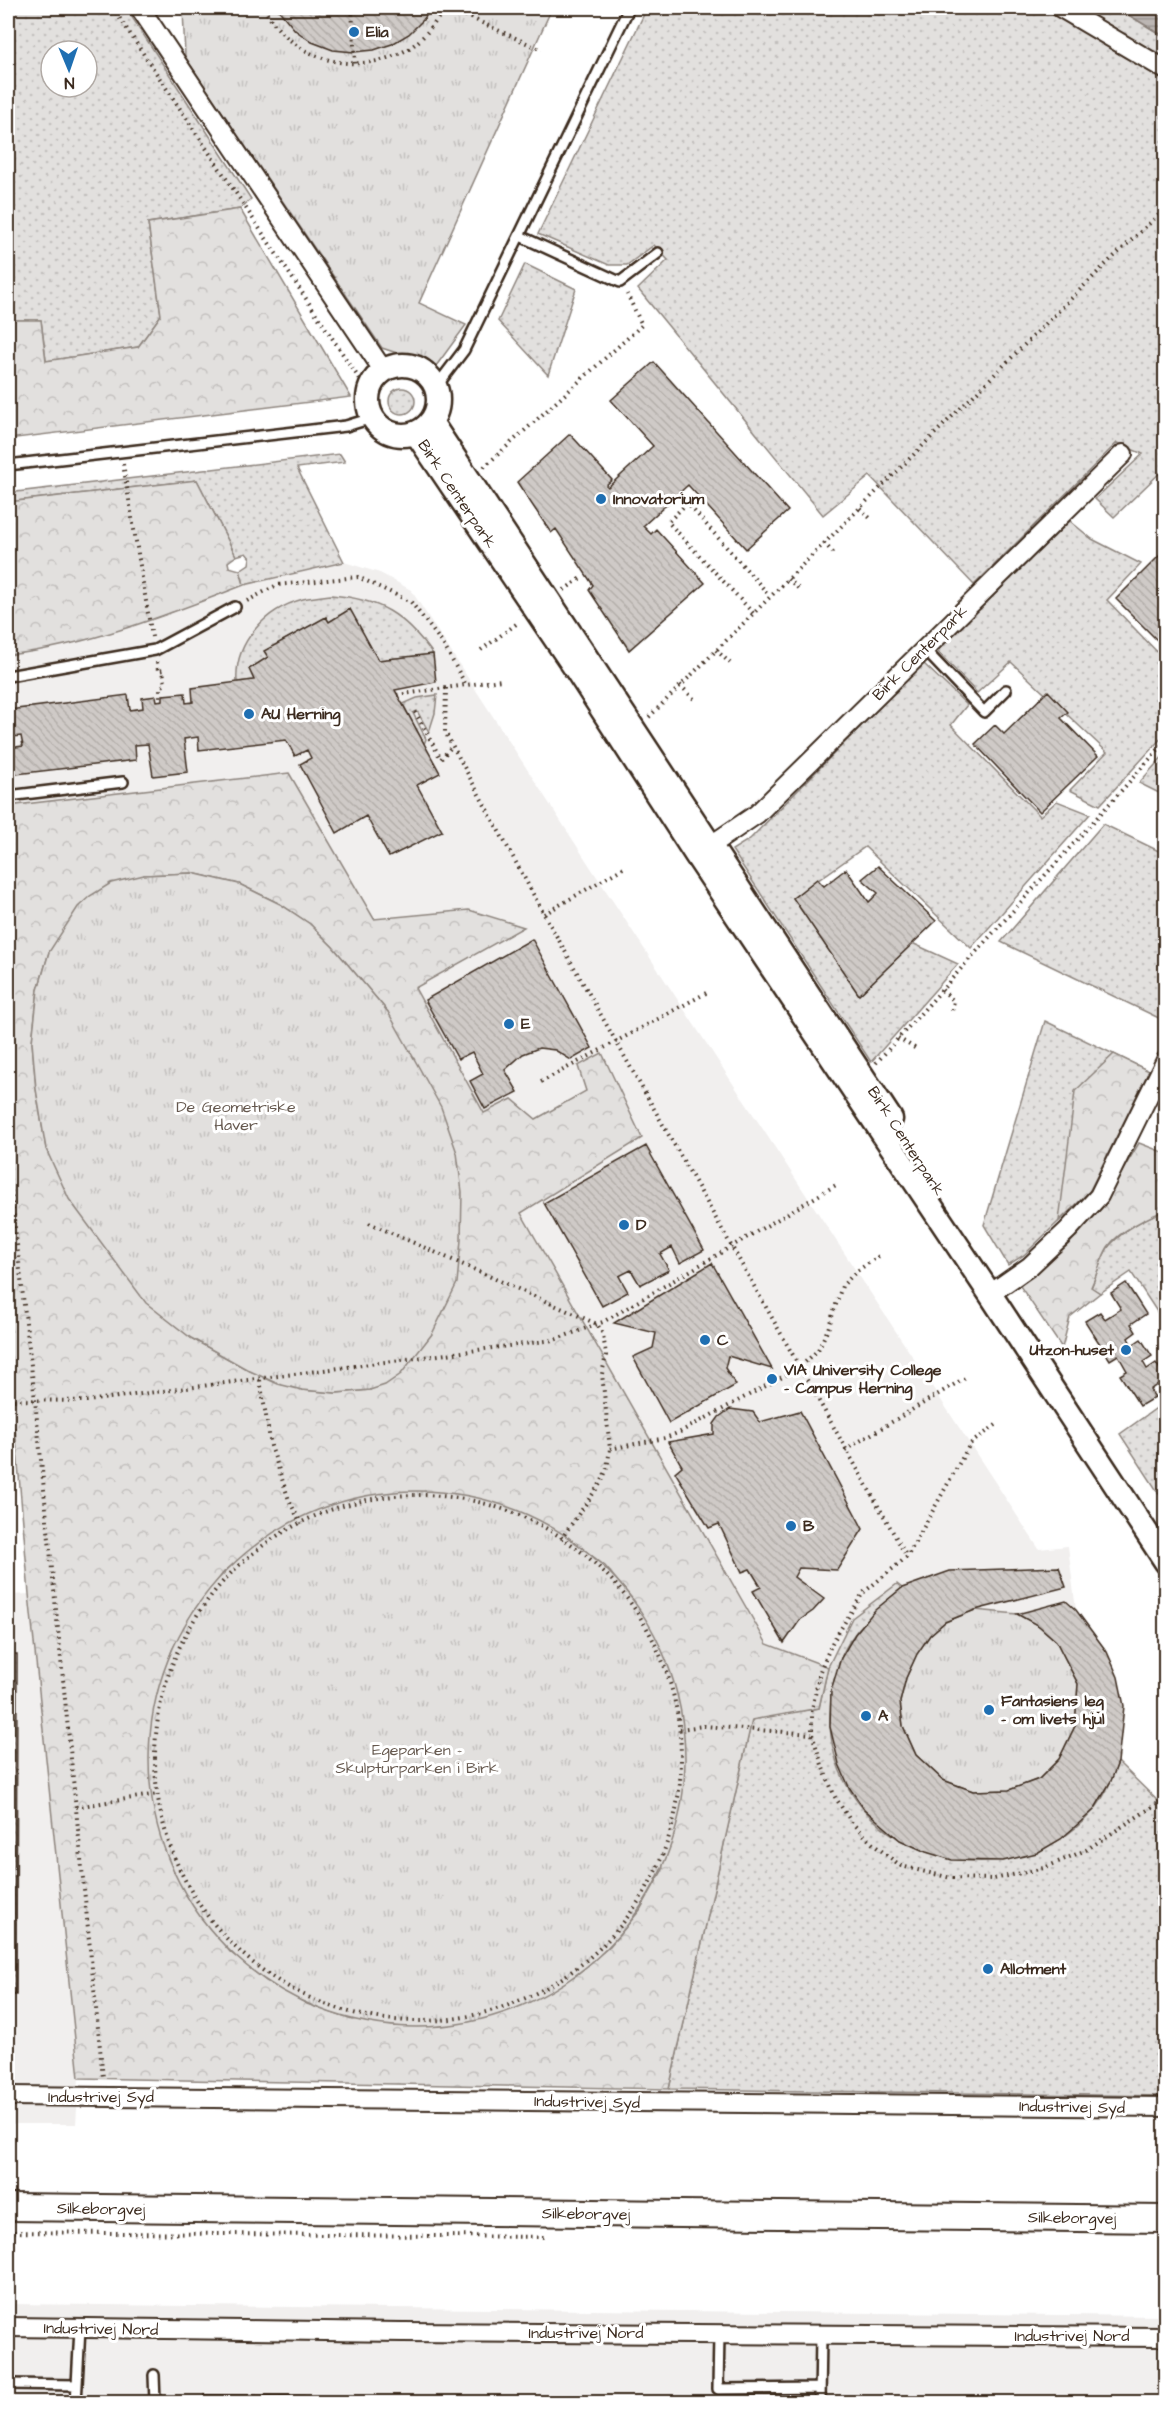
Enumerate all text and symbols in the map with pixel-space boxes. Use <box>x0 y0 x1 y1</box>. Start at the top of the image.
place label: Elia <box>366 21 389 43</box>
marker: Elia <box>347 25 361 39</box>
north arrow <box>39 39 99 99</box>
text: N <box>64 72 75 94</box>
street label: Birk Centerpark <box>413 435 502 553</box>
place label: Innovatorium <box>613 488 705 510</box>
marker: Innovatorium <box>594 492 608 506</box>
street label: Birk Centerpark <box>867 600 973 706</box>
place label: AU Herning <box>261 703 341 727</box>
marker: AU Herning <box>242 707 256 721</box>
place label: E <box>521 1013 531 1035</box>
marker: E <box>502 1017 516 1031</box>
street label: Birk Centerpark <box>862 1082 950 1200</box>
park label: De Geometriske Haver <box>176 1096 296 1136</box>
place label: D <box>636 1214 647 1236</box>
marker: D <box>617 1218 631 1232</box>
place label: C <box>717 1329 729 1351</box>
marker: C <box>698 1333 712 1347</box>
place label: Utzon-huset <box>1029 1339 1115 1361</box>
marker: Utzon-huset <box>1119 1343 1133 1357</box>
place label: VIA University College - Campus Herning <box>783 1359 942 1401</box>
marker: VIA University College - Campus Herning <box>765 1372 779 1386</box>
place label: B <box>803 1515 815 1537</box>
marker: B <box>784 1519 798 1533</box>
place label: Fantasiens leg - om livets hjul <box>1001 1690 1105 1730</box>
marker: Fantasiens leg - om livets hjul <box>982 1703 996 1717</box>
place label: A <box>878 1705 889 1727</box>
marker: A <box>859 1709 873 1723</box>
park label: Egeparken - Skulpturparken i Birk <box>335 1739 499 1779</box>
place label: Allotment <box>1000 1958 1067 1980</box>
marker: Allotment <box>981 1962 995 1976</box>
street label: Industrivej Syd <box>48 2086 154 2109</box>
street label: Industrivej Syd <box>534 2090 640 2115</box>
street label: Industrivej Syd <box>1019 2095 1125 2120</box>
street label: Silkeborgvej <box>57 2197 146 2222</box>
street label: Silkeborgvej <box>542 2202 631 2227</box>
street label: Silkeborgvej <box>1028 2206 1117 2231</box>
street label: Industrivej Nord <box>43 2317 159 2341</box>
street label: Industrivej Nord <box>529 2322 643 2344</box>
street label: Industrivej Nord <box>1015 2325 1129 2347</box>

